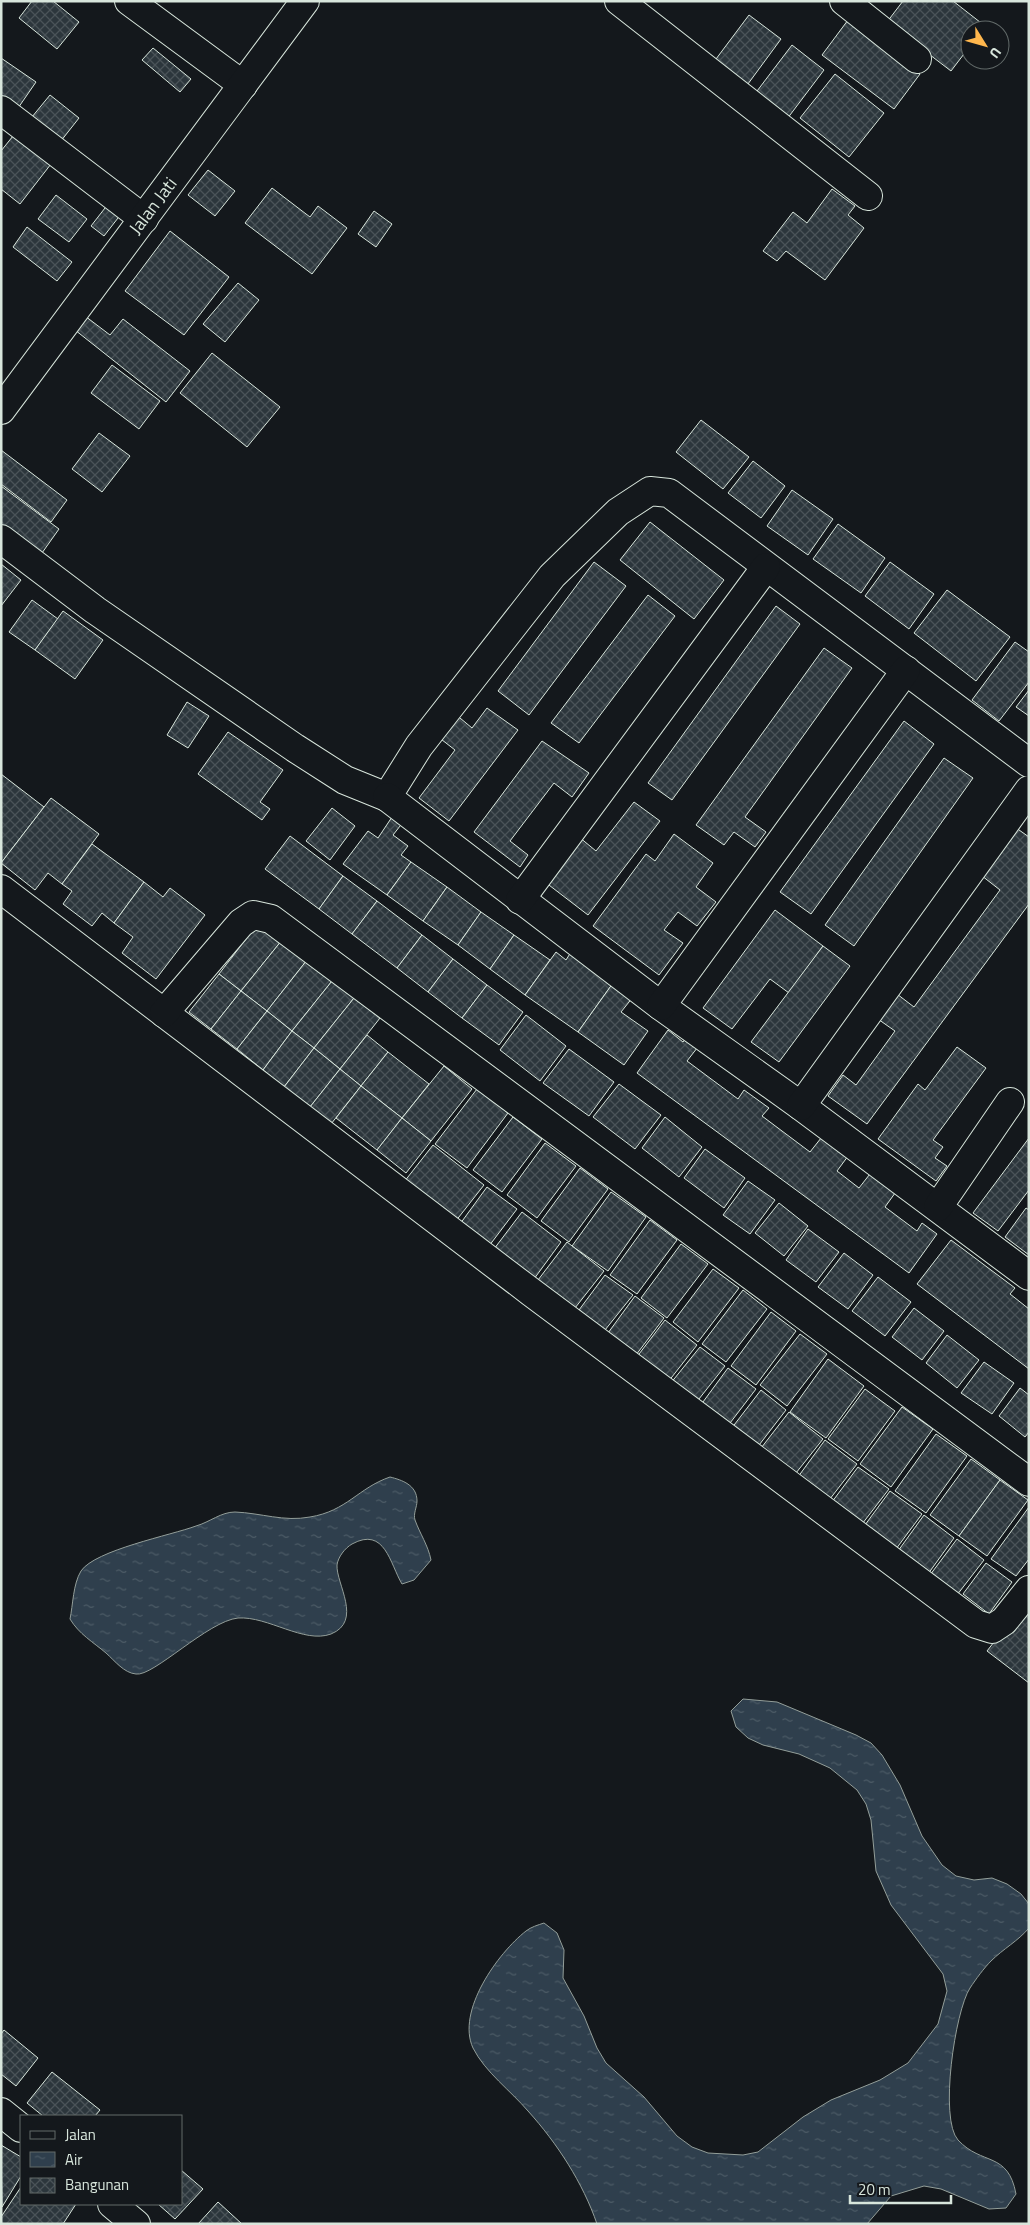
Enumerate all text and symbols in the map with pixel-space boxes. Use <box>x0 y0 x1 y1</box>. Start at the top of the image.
north arrow <box>960 20 1010 70</box>
text: U <box>985 43 1007 63</box>
street label: Jalan Jati <box>122 171 183 240</box>
legend <box>20 2115 182 2205</box>
text: Jalan <box>65 2123 96 2146</box>
text: Air <box>65 2148 82 2171</box>
scale bar <box>850 2172 951 2204</box>
text: Bangunan <box>65 2173 129 2196</box>
text: 20 m <box>858 2178 891 2201</box>

